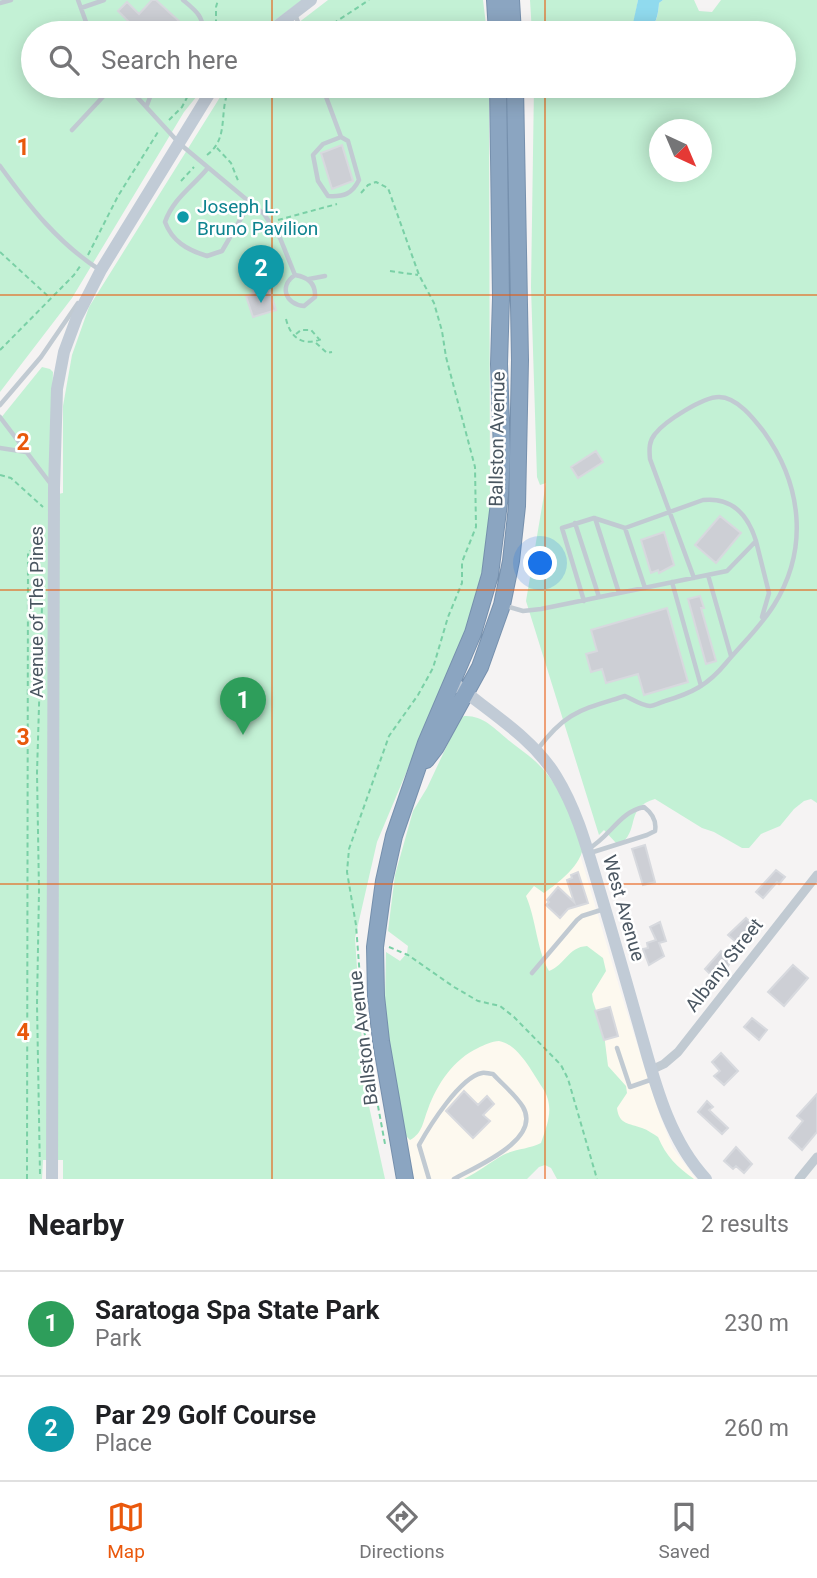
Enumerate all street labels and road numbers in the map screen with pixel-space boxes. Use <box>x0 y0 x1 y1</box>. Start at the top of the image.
street label: Ballston Avenue <box>484 371 510 507</box>
street label: Avenue of The Pines <box>25 526 48 698</box>
street label: West Avenue <box>598 852 650 964</box>
street label: Albany Street <box>680 914 768 1016</box>
street label: Ballston Avenue <box>343 969 383 1107</box>

